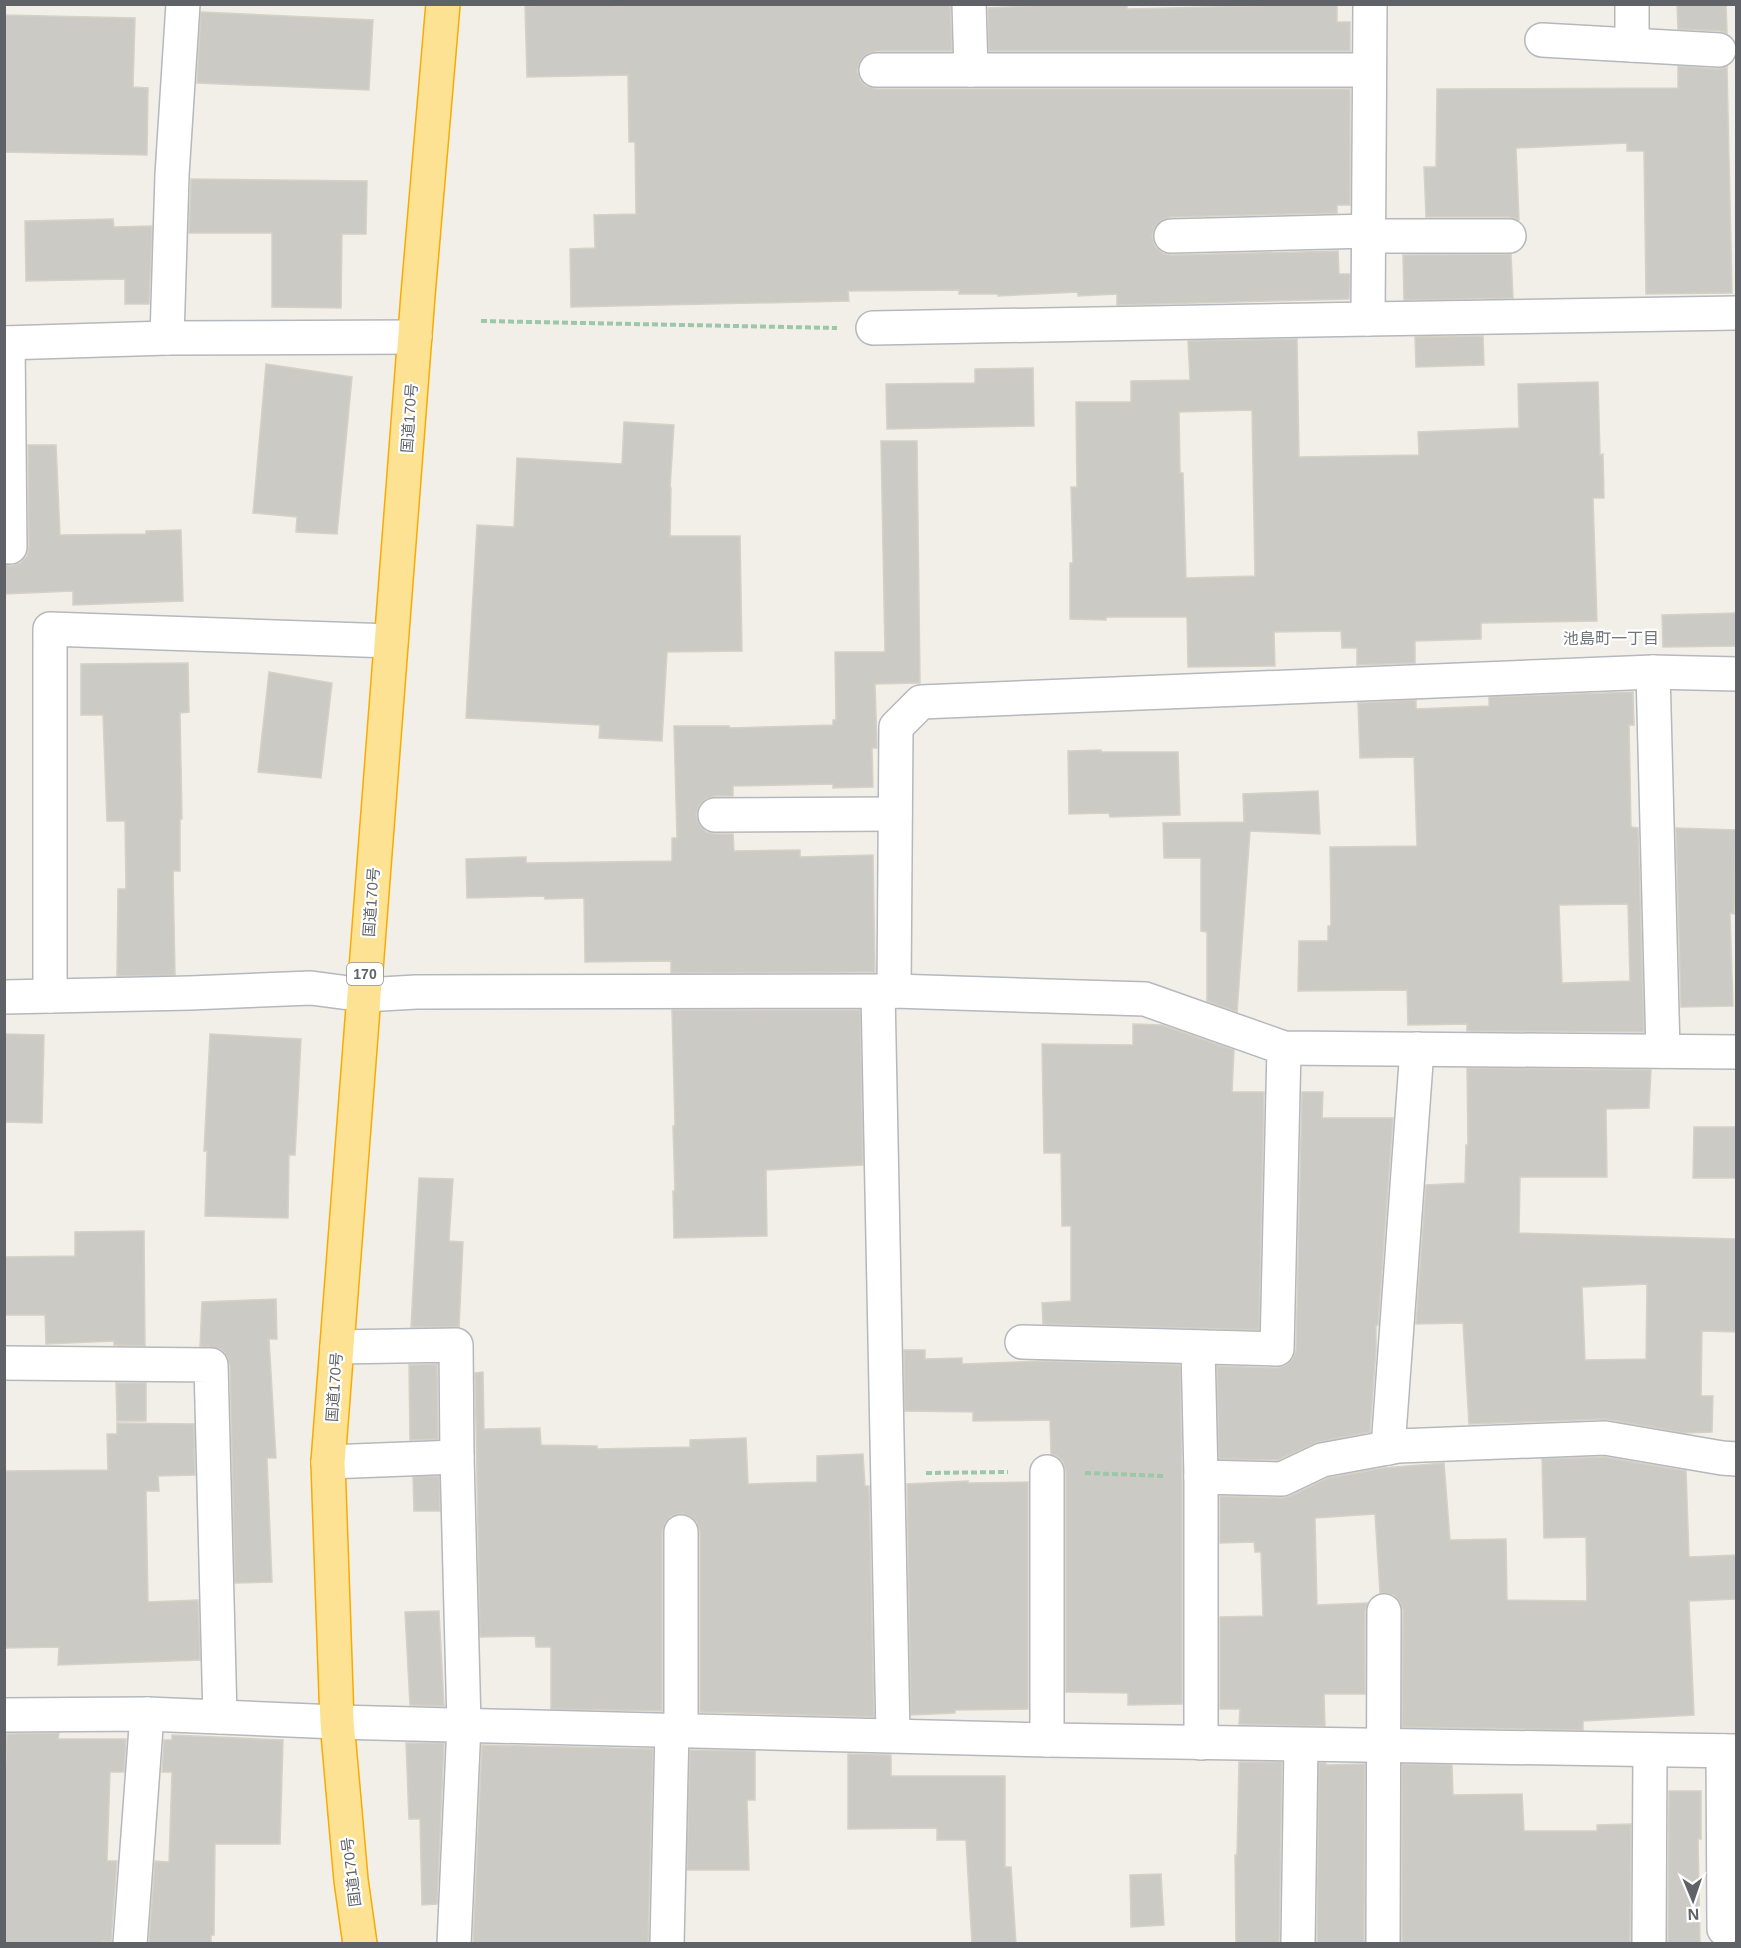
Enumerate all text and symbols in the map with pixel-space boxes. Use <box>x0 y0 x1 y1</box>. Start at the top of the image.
street label: 国道170号 <box>398 382 420 454</box>
district label: 池島町一丁目 <box>1563 630 1659 647</box>
street label: 国道170号 <box>360 866 382 938</box>
road number: 170 <box>347 963 383 985</box>
street label: 国道170号 <box>323 1351 345 1423</box>
street label: 国道170号 <box>338 1836 364 1908</box>
north arrow <box>1663 1870 1723 1930</box>
text: N <box>1687 1906 1700 1923</box>

